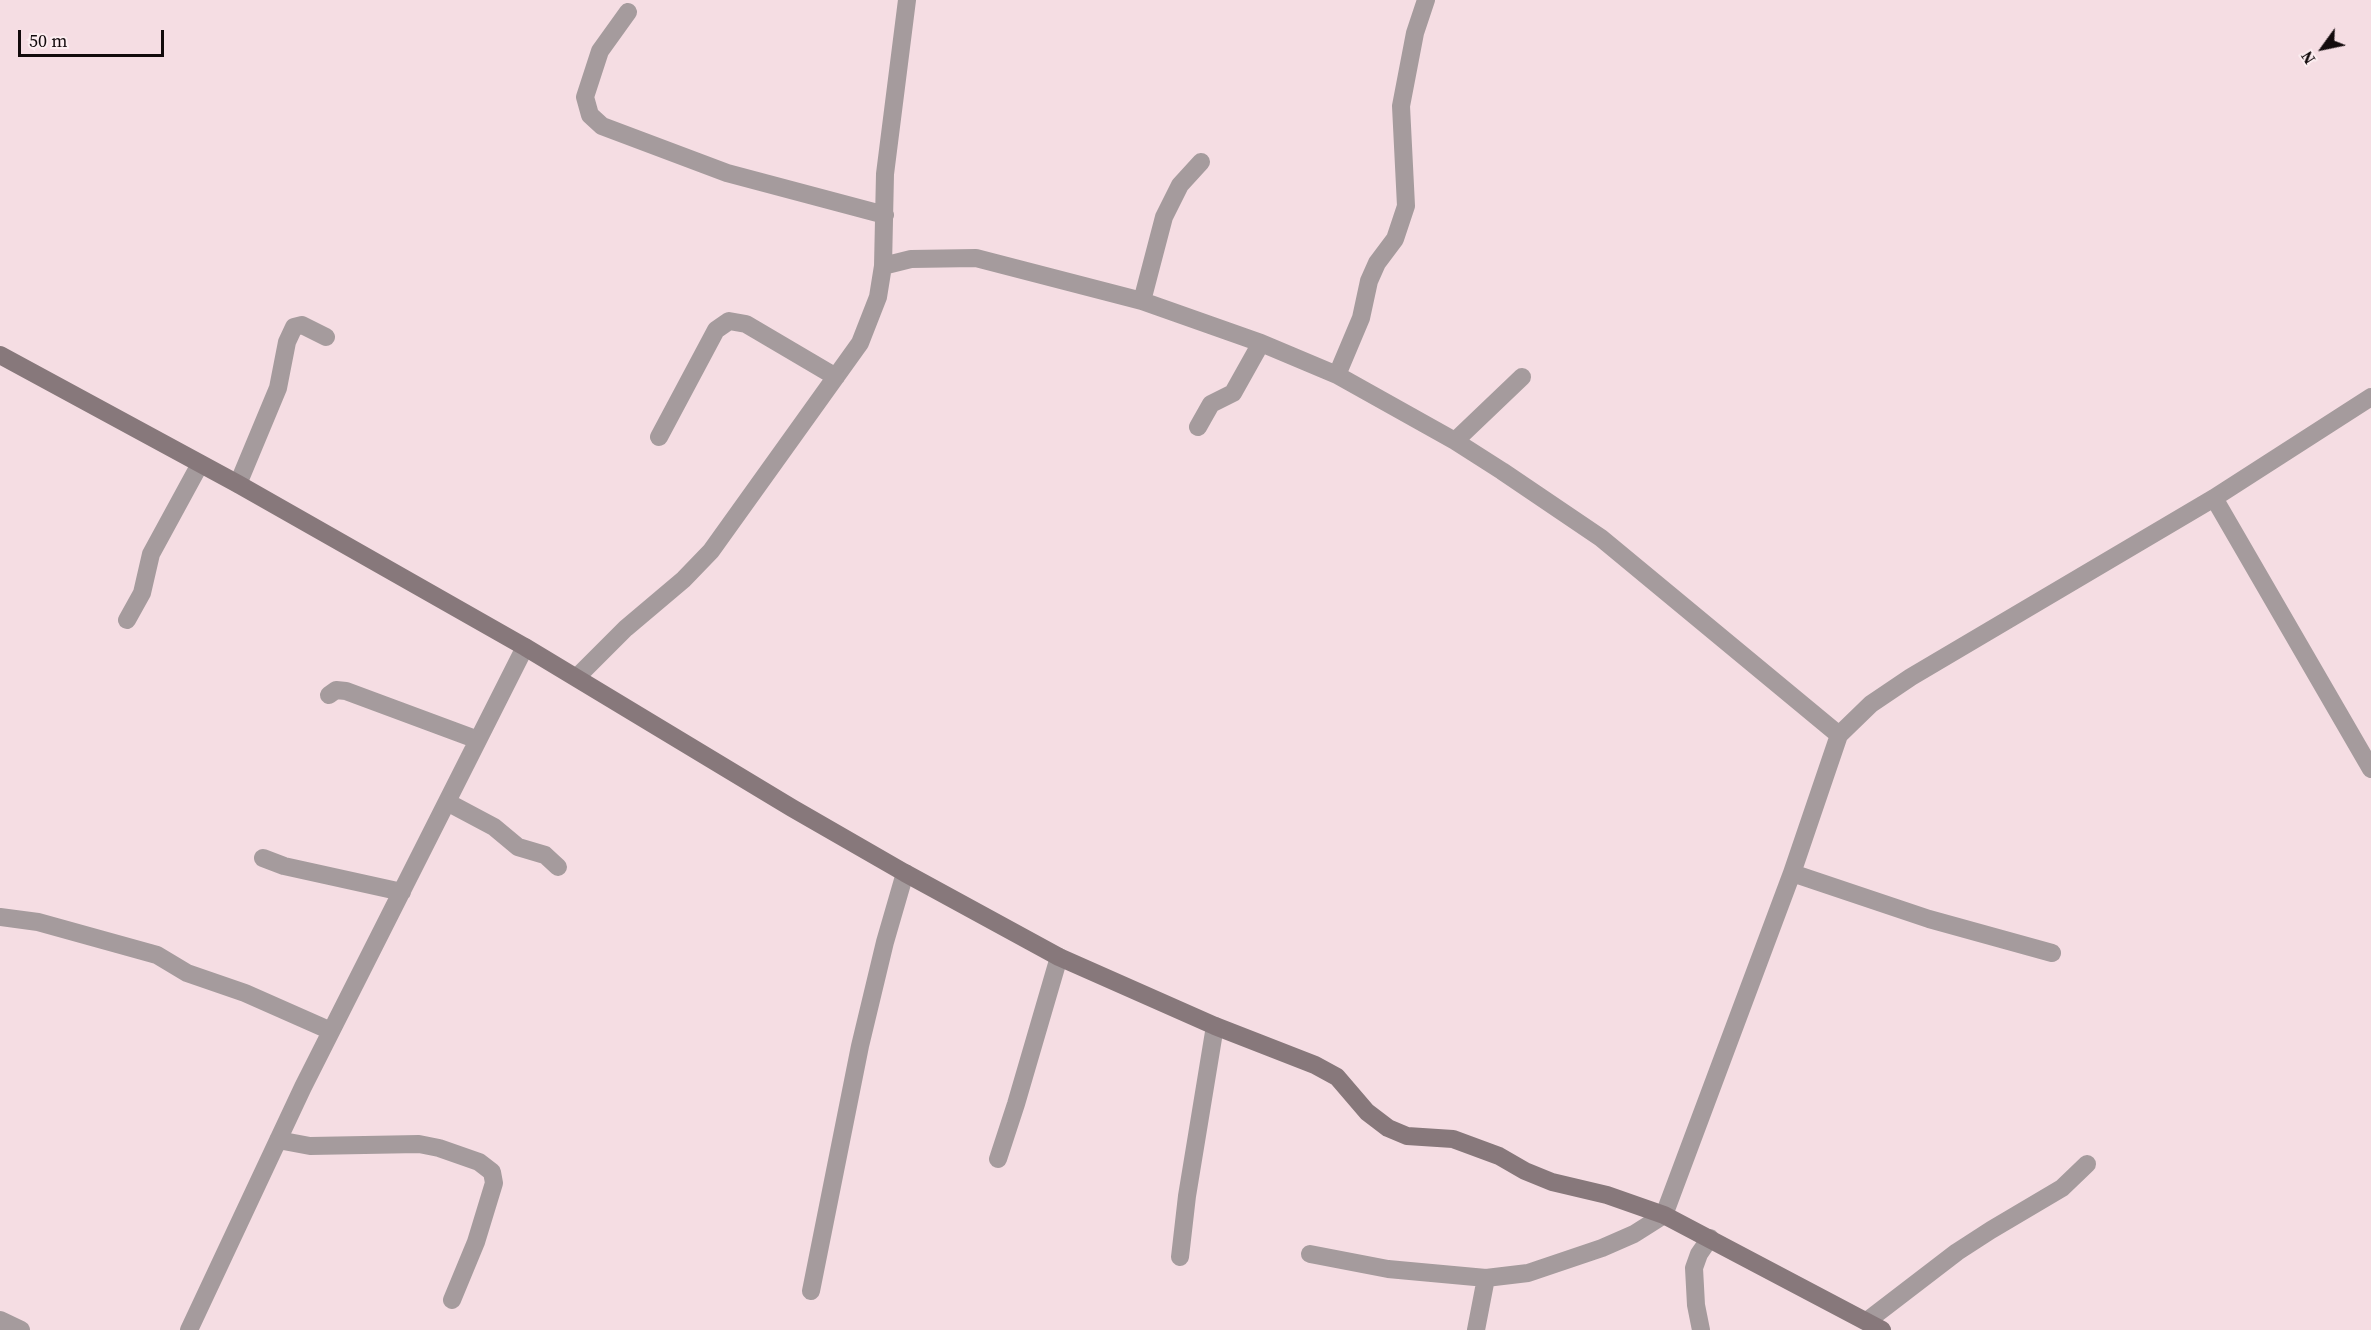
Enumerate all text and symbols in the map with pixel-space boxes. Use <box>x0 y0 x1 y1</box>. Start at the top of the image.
scale bar <box>21 18 166 56</box>
north arrow <box>2293 18 2353 78</box>
text: 50 m <box>29 28 67 53</box>
text: N <box>2296 47 2320 69</box>

